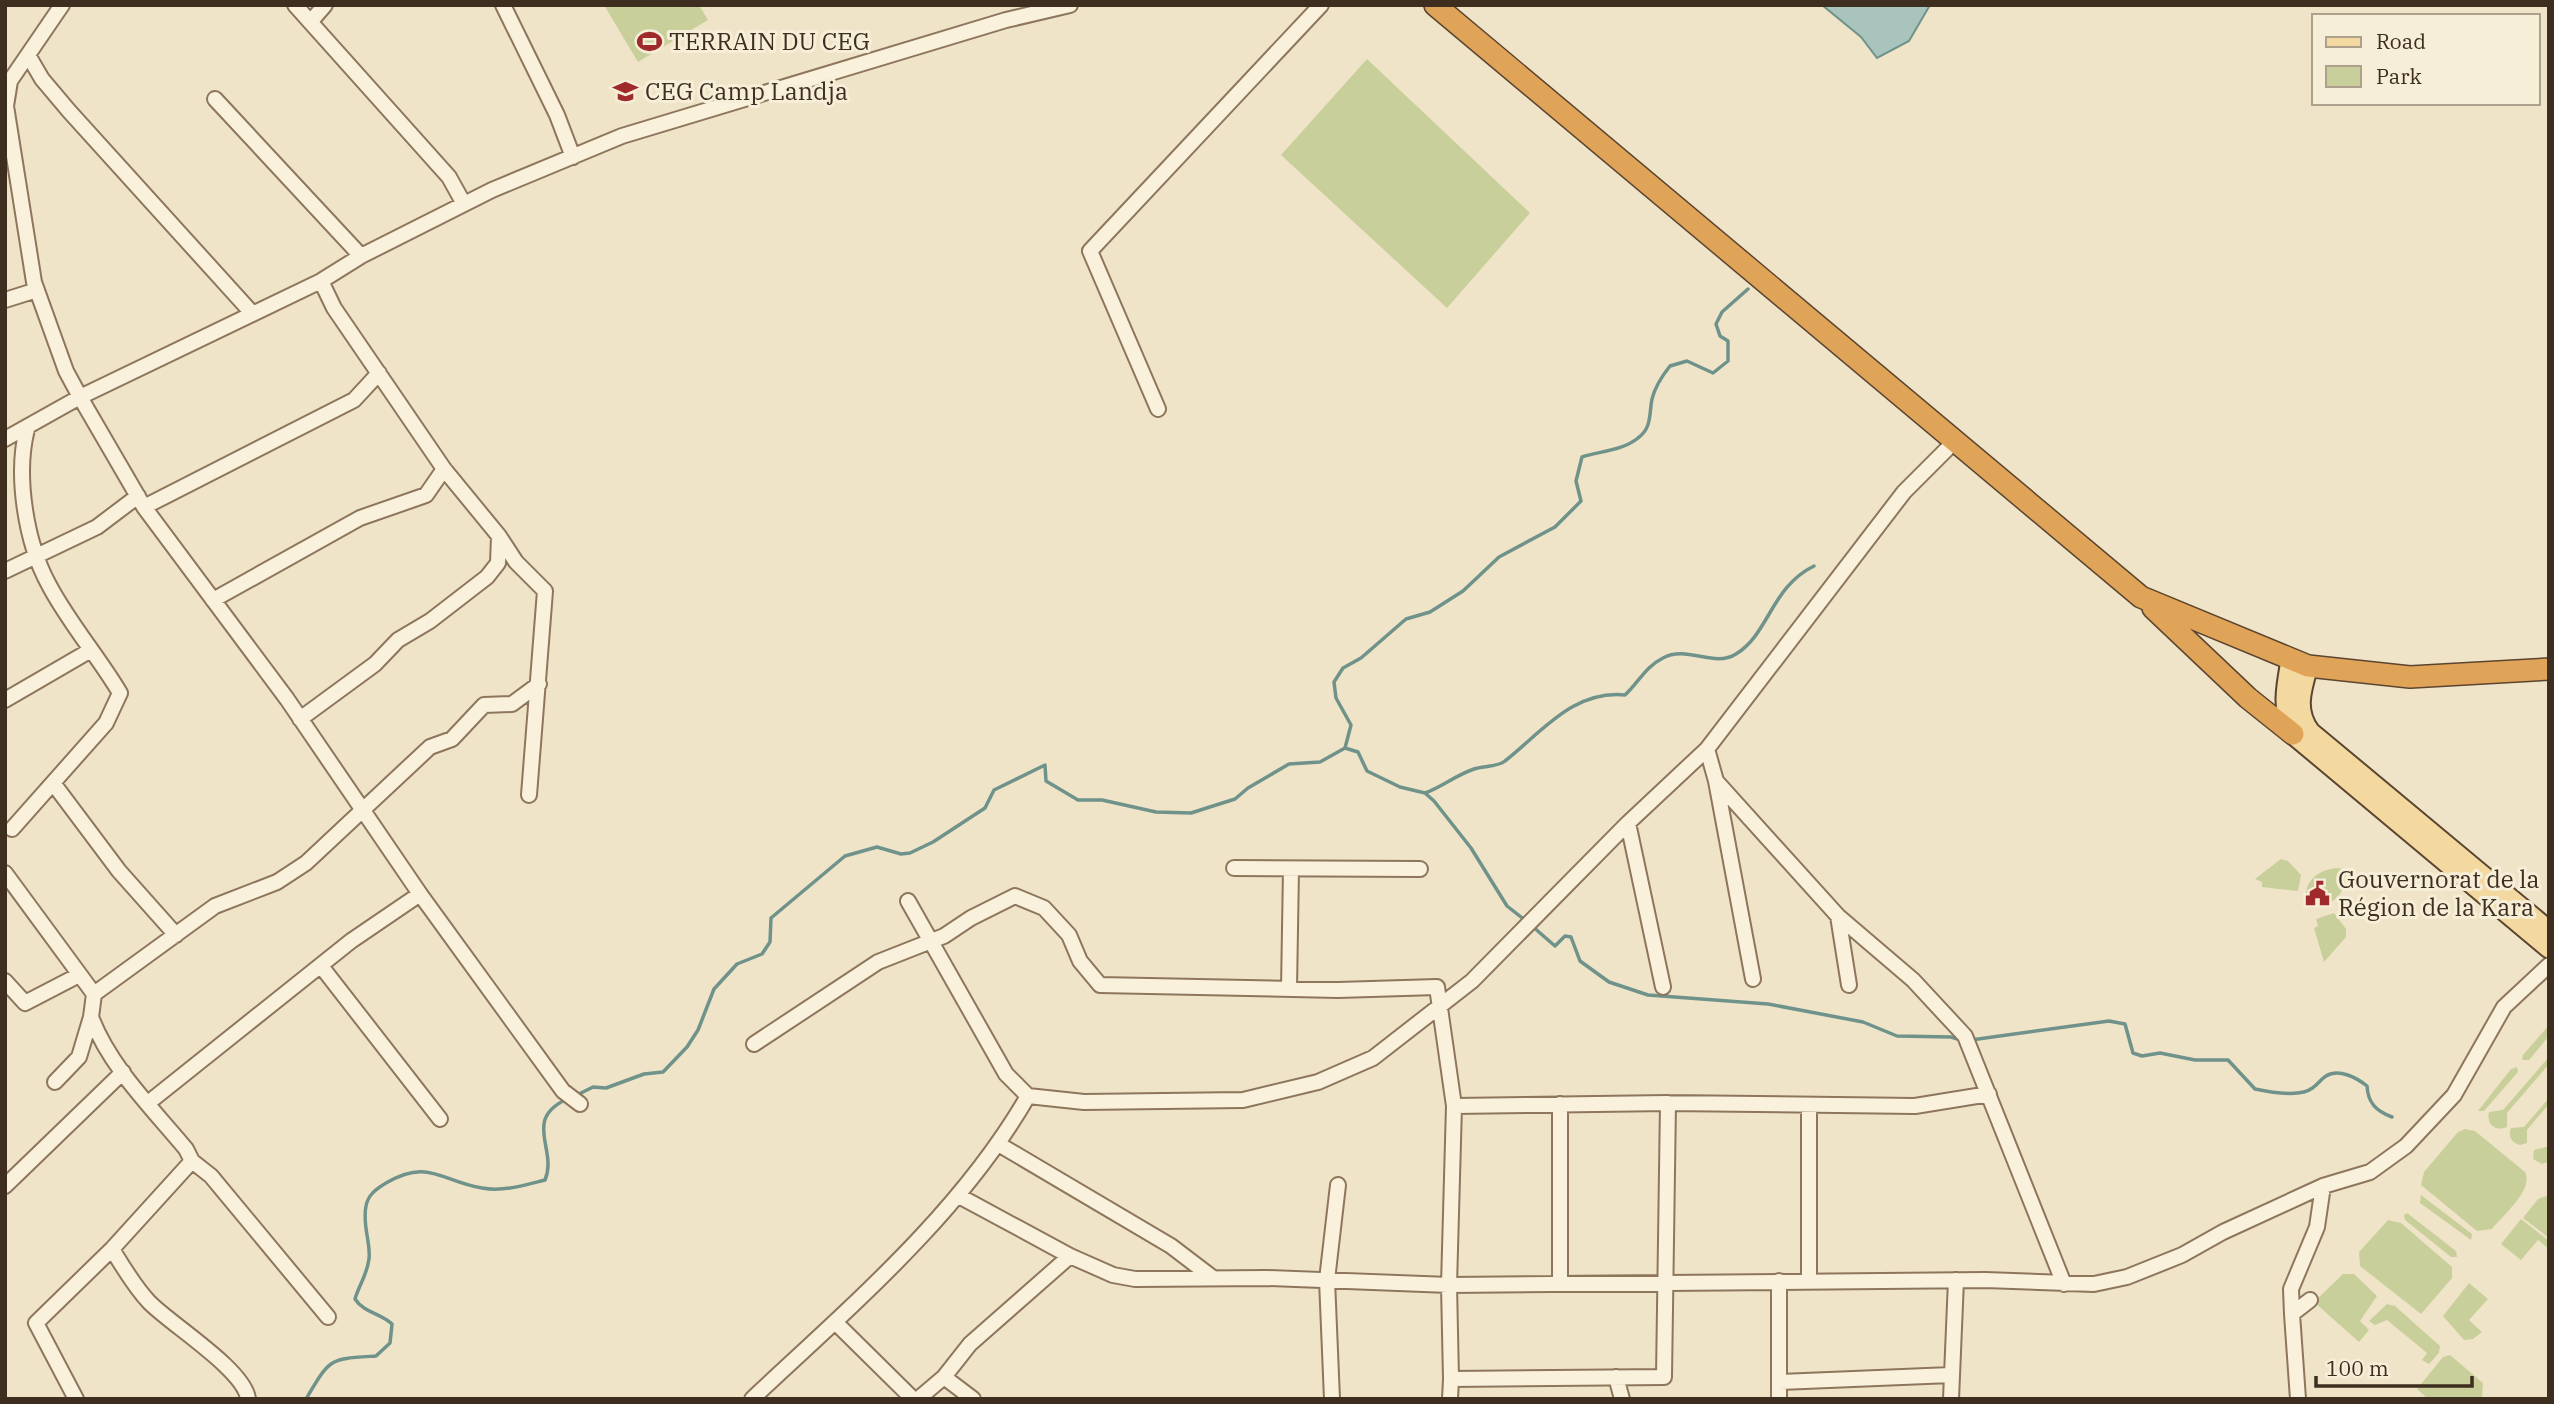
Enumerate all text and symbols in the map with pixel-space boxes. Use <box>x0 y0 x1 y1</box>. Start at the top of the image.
legend <box>2312 14 2540 105</box>
place label: TERRAIN DU CEG <box>669 25 870 57</box>
sports icon: TERRAIN DU CEG <box>635 27 663 55</box>
text: Road <box>2376 27 2426 55</box>
text: Park <box>2376 62 2423 90</box>
place label: CEG Camp Landja <box>645 75 848 107</box>
school or university icon: CEG Camp Landja <box>611 77 639 105</box>
place label: Gouvernorat de la Région de la Kara <box>2338 863 2540 923</box>
public building icon: Gouvernorat de la Région de la Kara <box>2304 879 2332 907</box>
scale bar <box>2316 1344 2472 1388</box>
text: 100 m <box>2326 1354 2389 1382</box>

